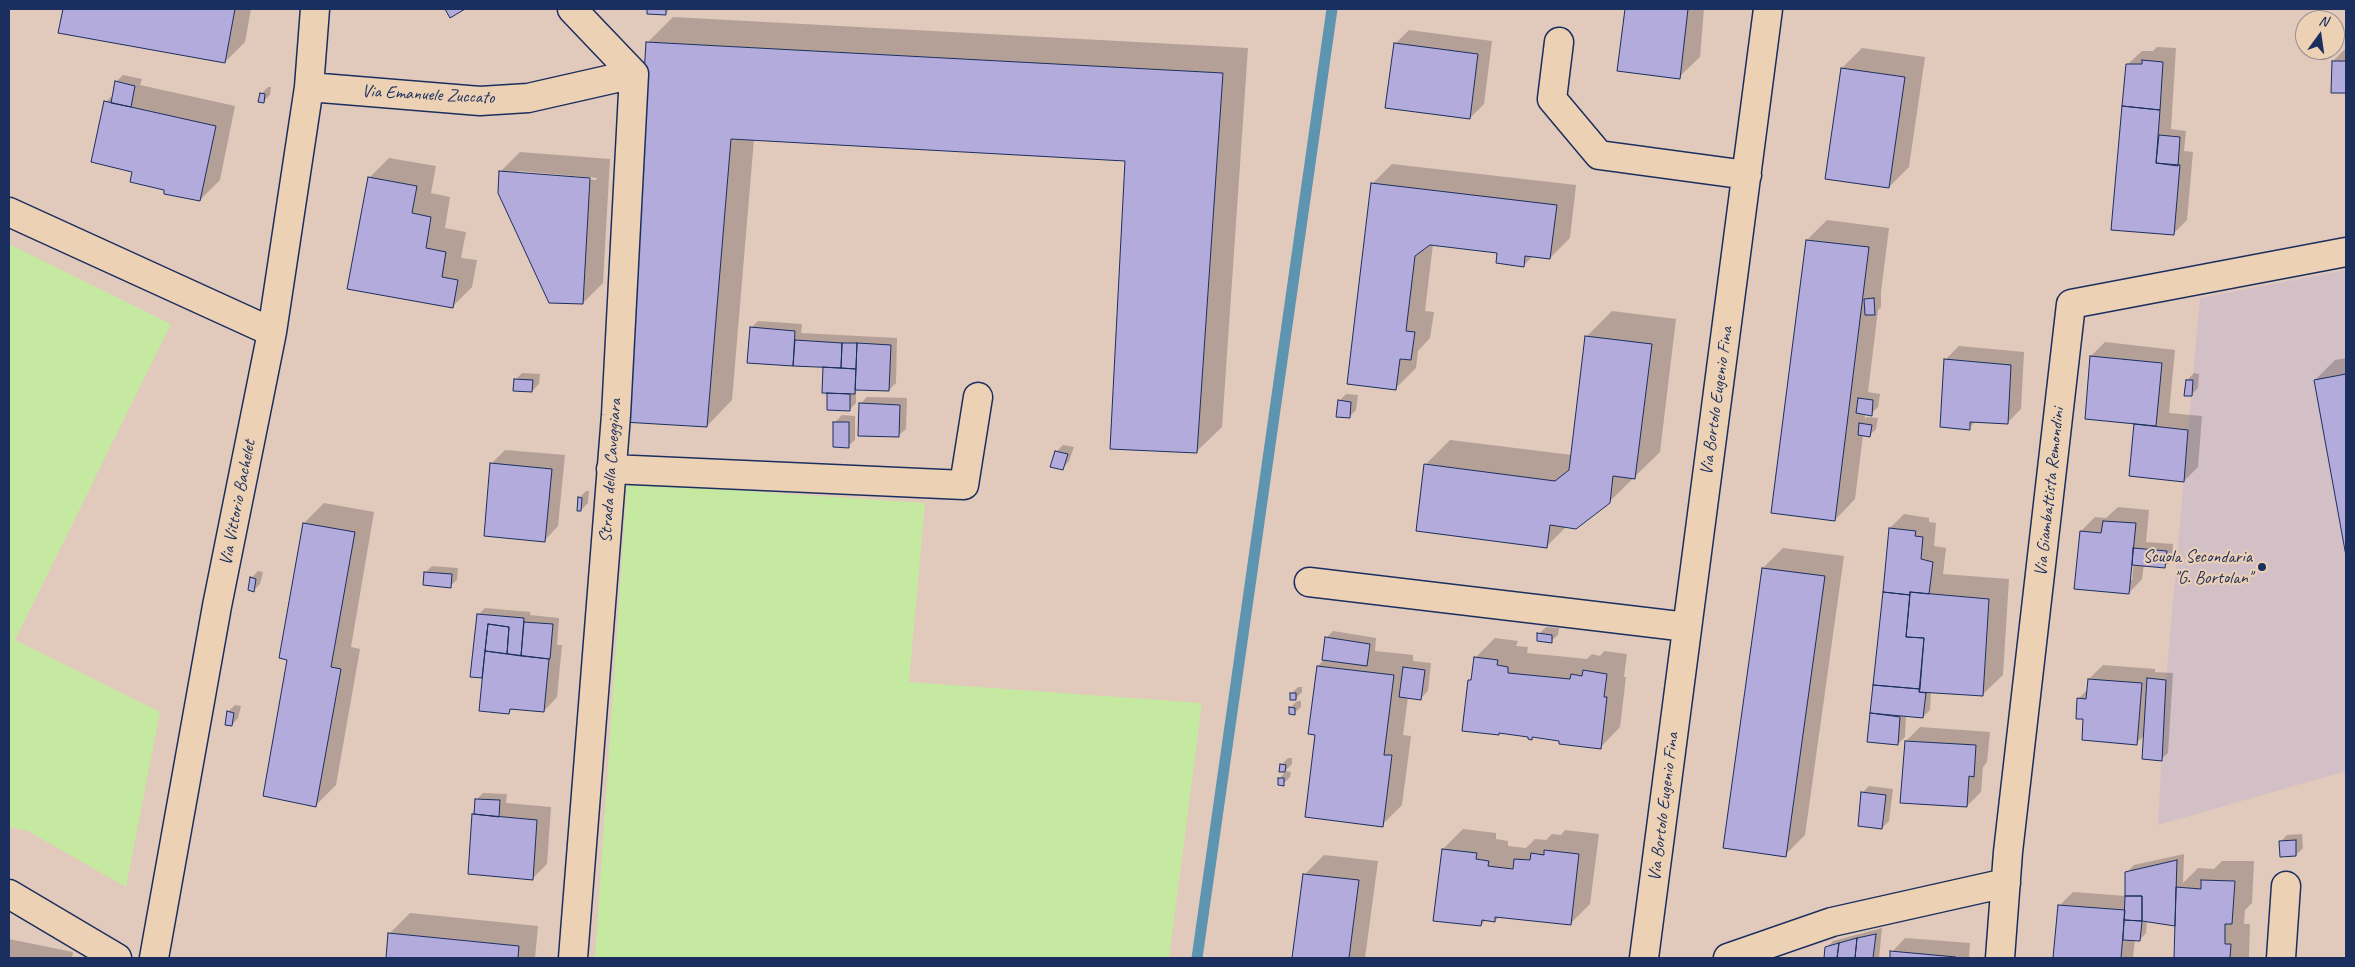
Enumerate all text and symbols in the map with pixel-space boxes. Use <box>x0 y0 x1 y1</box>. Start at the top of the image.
north arrow <box>2295 10 2345 60</box>
text: N <box>2317 12 2330 30</box>
street label: Via Emanuele Zuccato <box>361 81 495 109</box>
street label: Via Bortolo Eugenio Fina <box>1696 325 1738 477</box>
street label: Strada della Caveggiara <box>595 398 627 544</box>
street label: Via Giambattista Remondini <box>2030 407 2070 577</box>
street label: Via Vittorio Bachelet <box>215 438 261 568</box>
place label: Scuola Secondaria "G. Bortolan" <box>2143 546 2252 588</box>
marker: Scuola Secondaria "G. Bortolan" <box>2256 561 2268 573</box>
street label: Via Bortolo Eugenio Fina <box>1644 731 1684 883</box>

